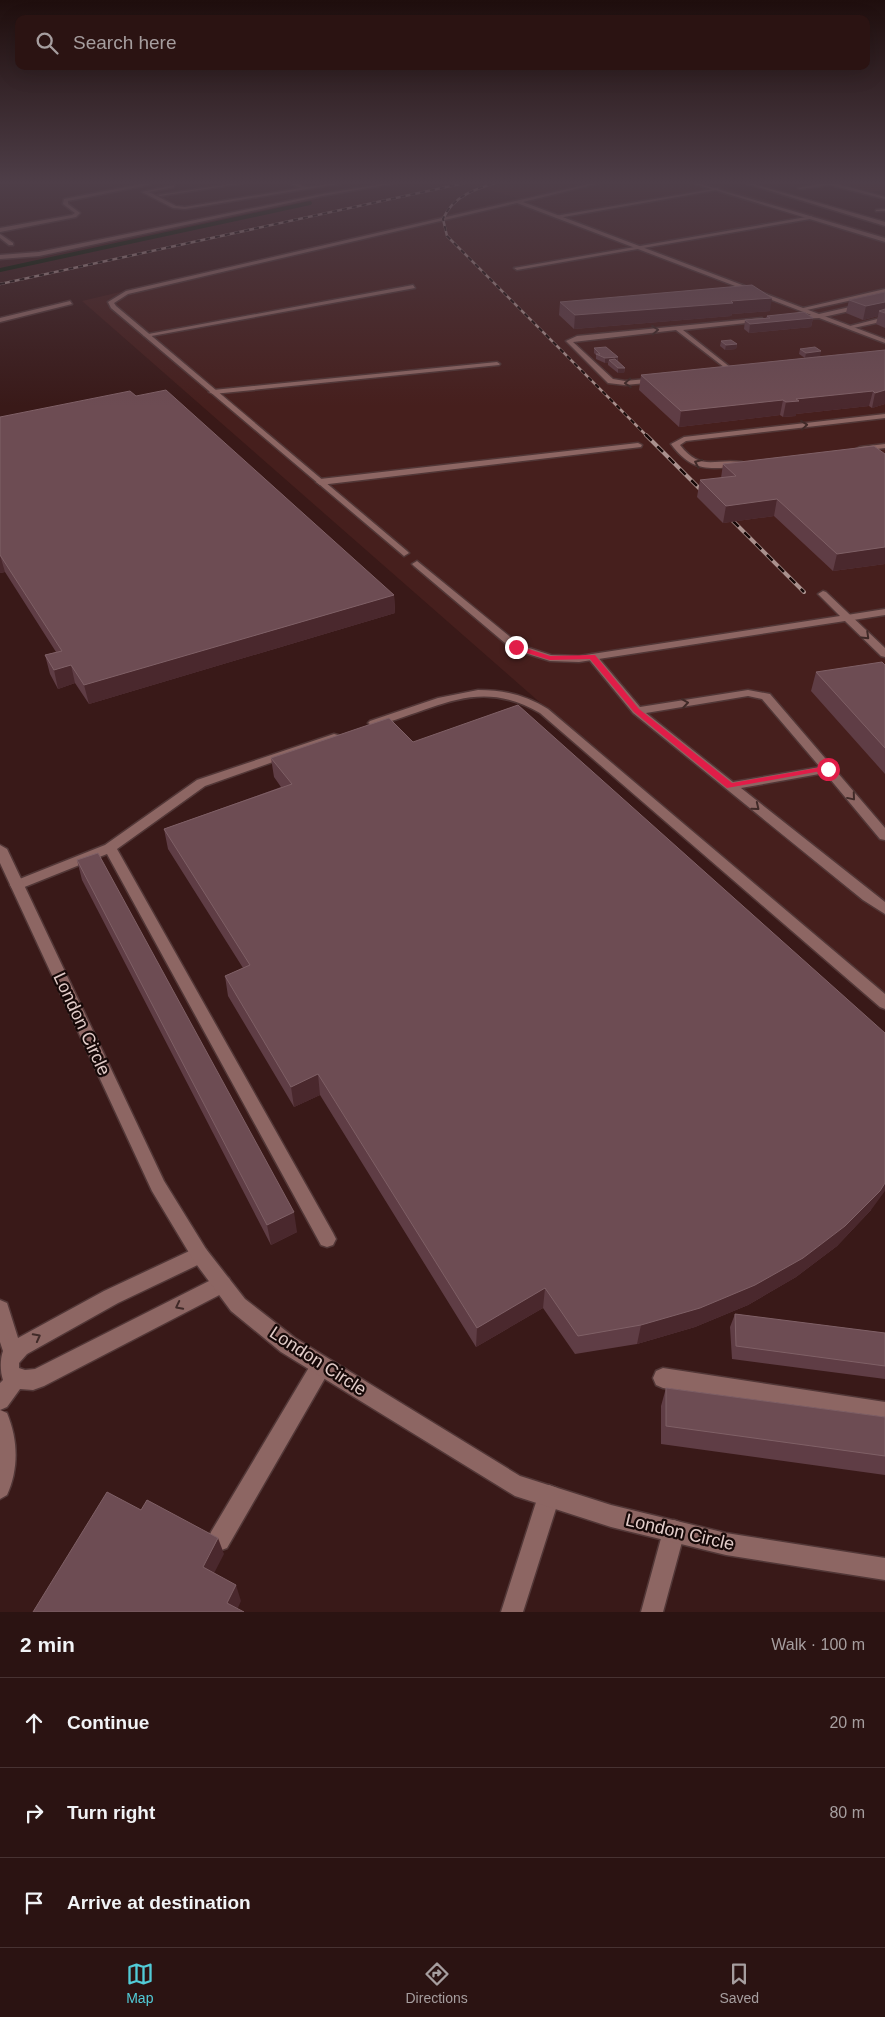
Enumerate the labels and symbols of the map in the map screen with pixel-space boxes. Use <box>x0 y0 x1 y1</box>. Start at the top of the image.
one-way arrow <box>651 325 659 336</box>
one-way arrow <box>623 377 631 388</box>
one-way arrow <box>801 420 809 431</box>
one-way arrow <box>695 460 704 470</box>
one-way arrow <box>860 630 869 639</box>
route end <box>505 636 528 659</box>
one-way arrow <box>681 699 689 709</box>
route start <box>817 758 840 781</box>
one-way arrow <box>846 791 855 800</box>
one-way arrow <box>751 802 760 811</box>
street label: London Circle <box>49 969 115 1079</box>
one-way arrow <box>175 1300 184 1310</box>
street label: London Circle <box>266 1322 370 1400</box>
one-way arrow <box>32 1334 41 1344</box>
street label: London Circle <box>624 1510 736 1554</box>

